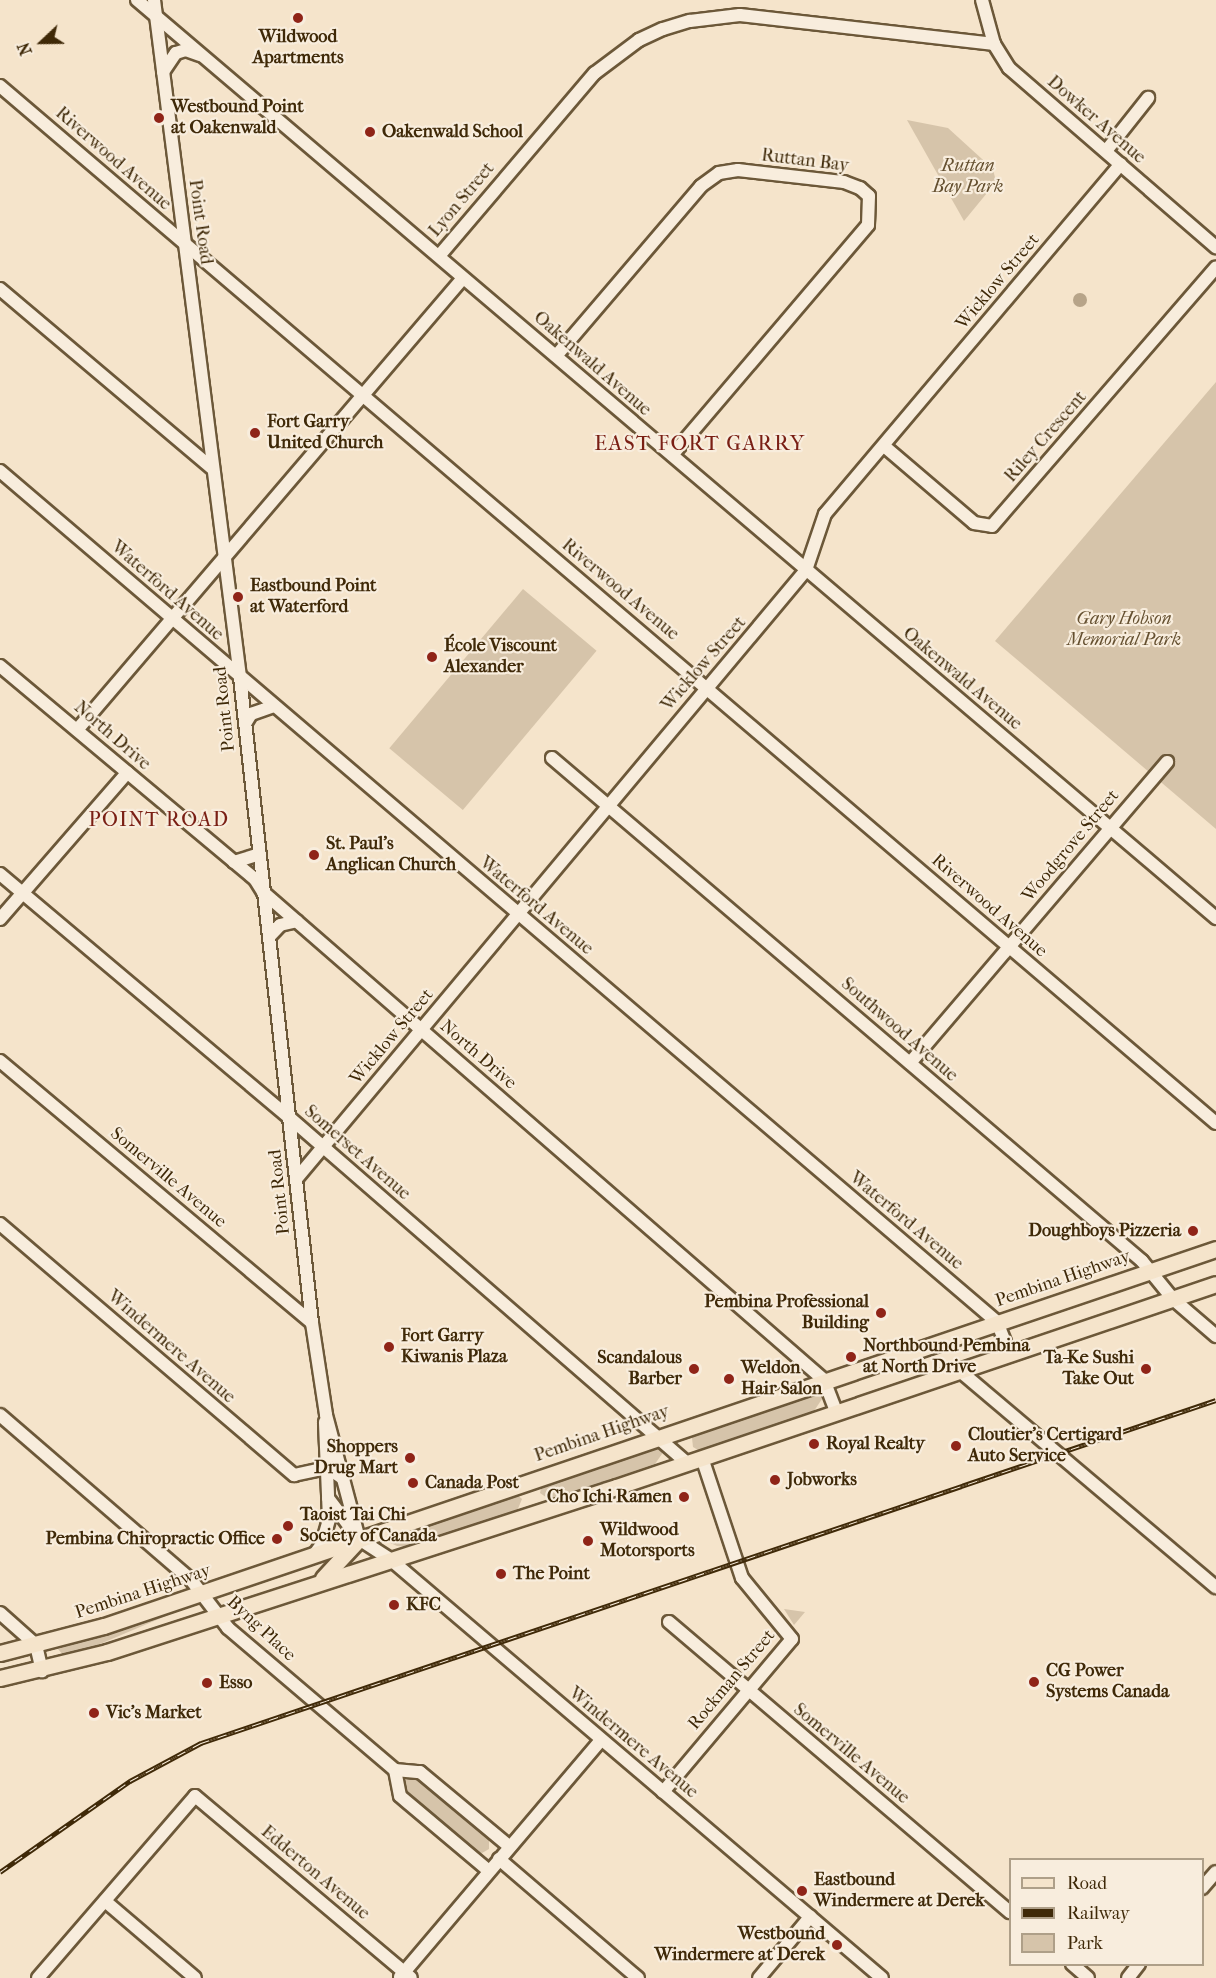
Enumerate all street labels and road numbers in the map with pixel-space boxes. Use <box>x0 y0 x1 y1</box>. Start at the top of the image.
street label: Dowker Avenue <box>1042 71 1150 169</box>
street label: Riverwood Avenue <box>51 103 175 215</box>
street label: Ruttan Bay <box>760 145 850 177</box>
street label: Lyon Street <box>425 158 499 242</box>
street label: Point Road <box>183 178 217 266</box>
street label: Wicklow Street <box>952 230 1044 334</box>
street label: Oakenwald Avenue <box>529 307 655 421</box>
street label: Riley Crescent <box>1000 387 1092 487</box>
street label: Riverwood Avenue <box>557 535 683 645</box>
street label: Waterford Avenue <box>107 536 227 646</box>
street label: Wicklow Street <box>657 612 751 716</box>
street label: Oakenwald Avenue <box>898 623 1026 735</box>
street label: Point Road <box>210 665 240 753</box>
street label: North Drive <box>69 697 155 775</box>
street label: Woodgrove Street <box>1018 786 1124 906</box>
street label: Riverwood Avenue <box>927 850 1051 962</box>
street label: Waterford Avenue <box>475 852 597 960</box>
street label: Southwood Avenue <box>836 973 962 1087</box>
street label: Wicklow Street <box>346 985 438 1089</box>
street label: North Drive <box>435 1016 521 1094</box>
street label: Somerset Avenue <box>299 1101 415 1205</box>
street label: Somerville Avenue <box>106 1123 230 1233</box>
street label: Point Road <box>265 1148 295 1236</box>
street label: Waterford Avenue <box>845 1167 967 1275</box>
street label: Pembina Highway <box>993 1246 1133 1312</box>
street label: Windermere Avenue <box>103 1286 239 1408</box>
street label: Pembina Highway <box>532 1401 672 1467</box>
street label: Pembina Highway <box>73 1560 213 1624</box>
street label: Byng Place <box>222 1592 300 1666</box>
street label: Rockman Street <box>684 1625 780 1735</box>
street label: Windermere Avenue <box>564 1683 702 1803</box>
street label: Somerville Avenue <box>789 1699 913 1809</box>
street label: Edderton Avenue <box>256 1821 374 1925</box>

